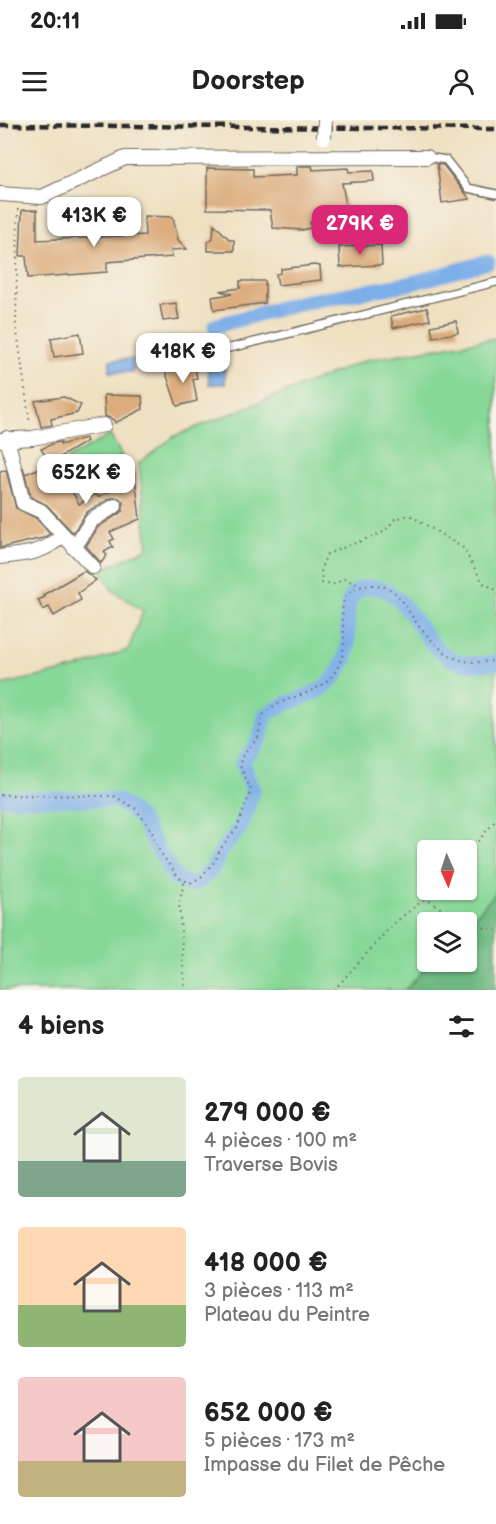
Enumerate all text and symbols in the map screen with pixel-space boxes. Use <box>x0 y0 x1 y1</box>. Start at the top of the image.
text: 20:11 <box>30 8 80 35</box>
icon: menu <box>18 65 51 98</box>
text: Doorstep <box>191 65 305 97</box>
icon: person <box>445 65 478 98</box>
pin: 413K € <box>45 197 143 248</box>
text: 413K € <box>61 204 127 228</box>
pin: 279K € <box>311 205 409 256</box>
text: 279K € <box>326 212 394 236</box>
pin: 418K € <box>134 333 232 384</box>
text: 418K € <box>150 340 216 364</box>
pin: 652K € <box>37 454 135 505</box>
text: 652K € <box>51 461 121 485</box>
north arrow <box>417 840 477 900</box>
map controls <box>417 840 477 972</box>
button: layers <box>417 912 477 972</box>
icon: filters <box>445 1010 478 1043</box>
text: 4 biens <box>18 1011 104 1042</box>
text: 279 000 € <box>204 1098 331 1129</box>
icon: home <box>66 1101 138 1173</box>
text: 4 pièces · 100 m² <box>204 1129 357 1153</box>
text: Traverse Bovis <box>204 1153 338 1177</box>
text: 418 000 € <box>204 1248 328 1279</box>
icon: home <box>66 1251 138 1323</box>
text: 3 pièces · 113 m² <box>204 1279 354 1303</box>
text: Plateau du Peintre <box>204 1303 370 1327</box>
text: 652 000 € <box>204 1398 333 1429</box>
icon: home <box>66 1401 138 1473</box>
text: 5 pièces · 173 m² <box>204 1429 355 1453</box>
text: Impasse du Filet de Pêche <box>204 1453 445 1477</box>

